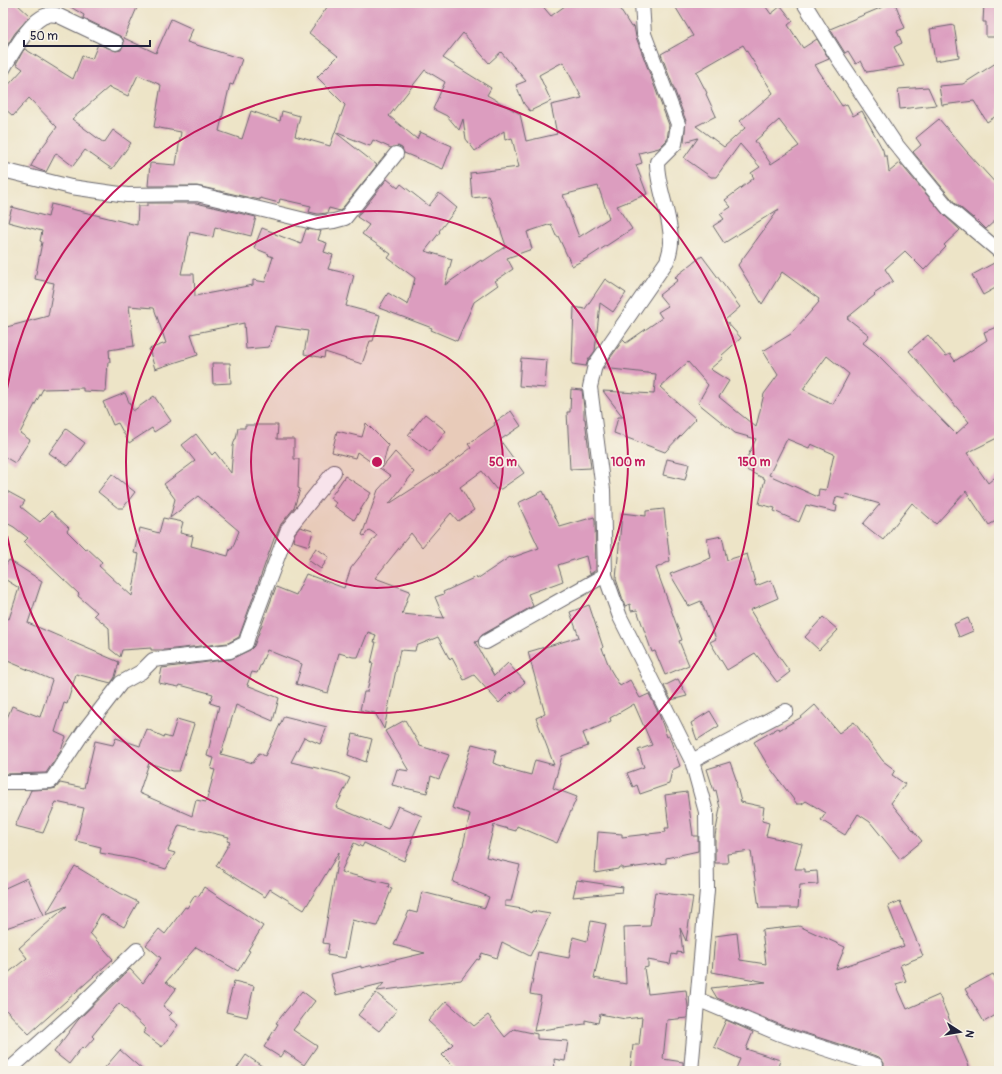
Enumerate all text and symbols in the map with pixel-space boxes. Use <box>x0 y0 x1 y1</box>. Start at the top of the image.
scale bar <box>24 22 150 48</box>
text: 50 m <box>30 29 58 44</box>
centre of rings <box>370 455 384 469</box>
text: 50 m <box>489 455 517 470</box>
text: 100 m <box>611 455 646 470</box>
text: 150 m <box>738 455 771 470</box>
north arrow <box>940 1012 980 1052</box>
text: N <box>962 1029 976 1040</box>

